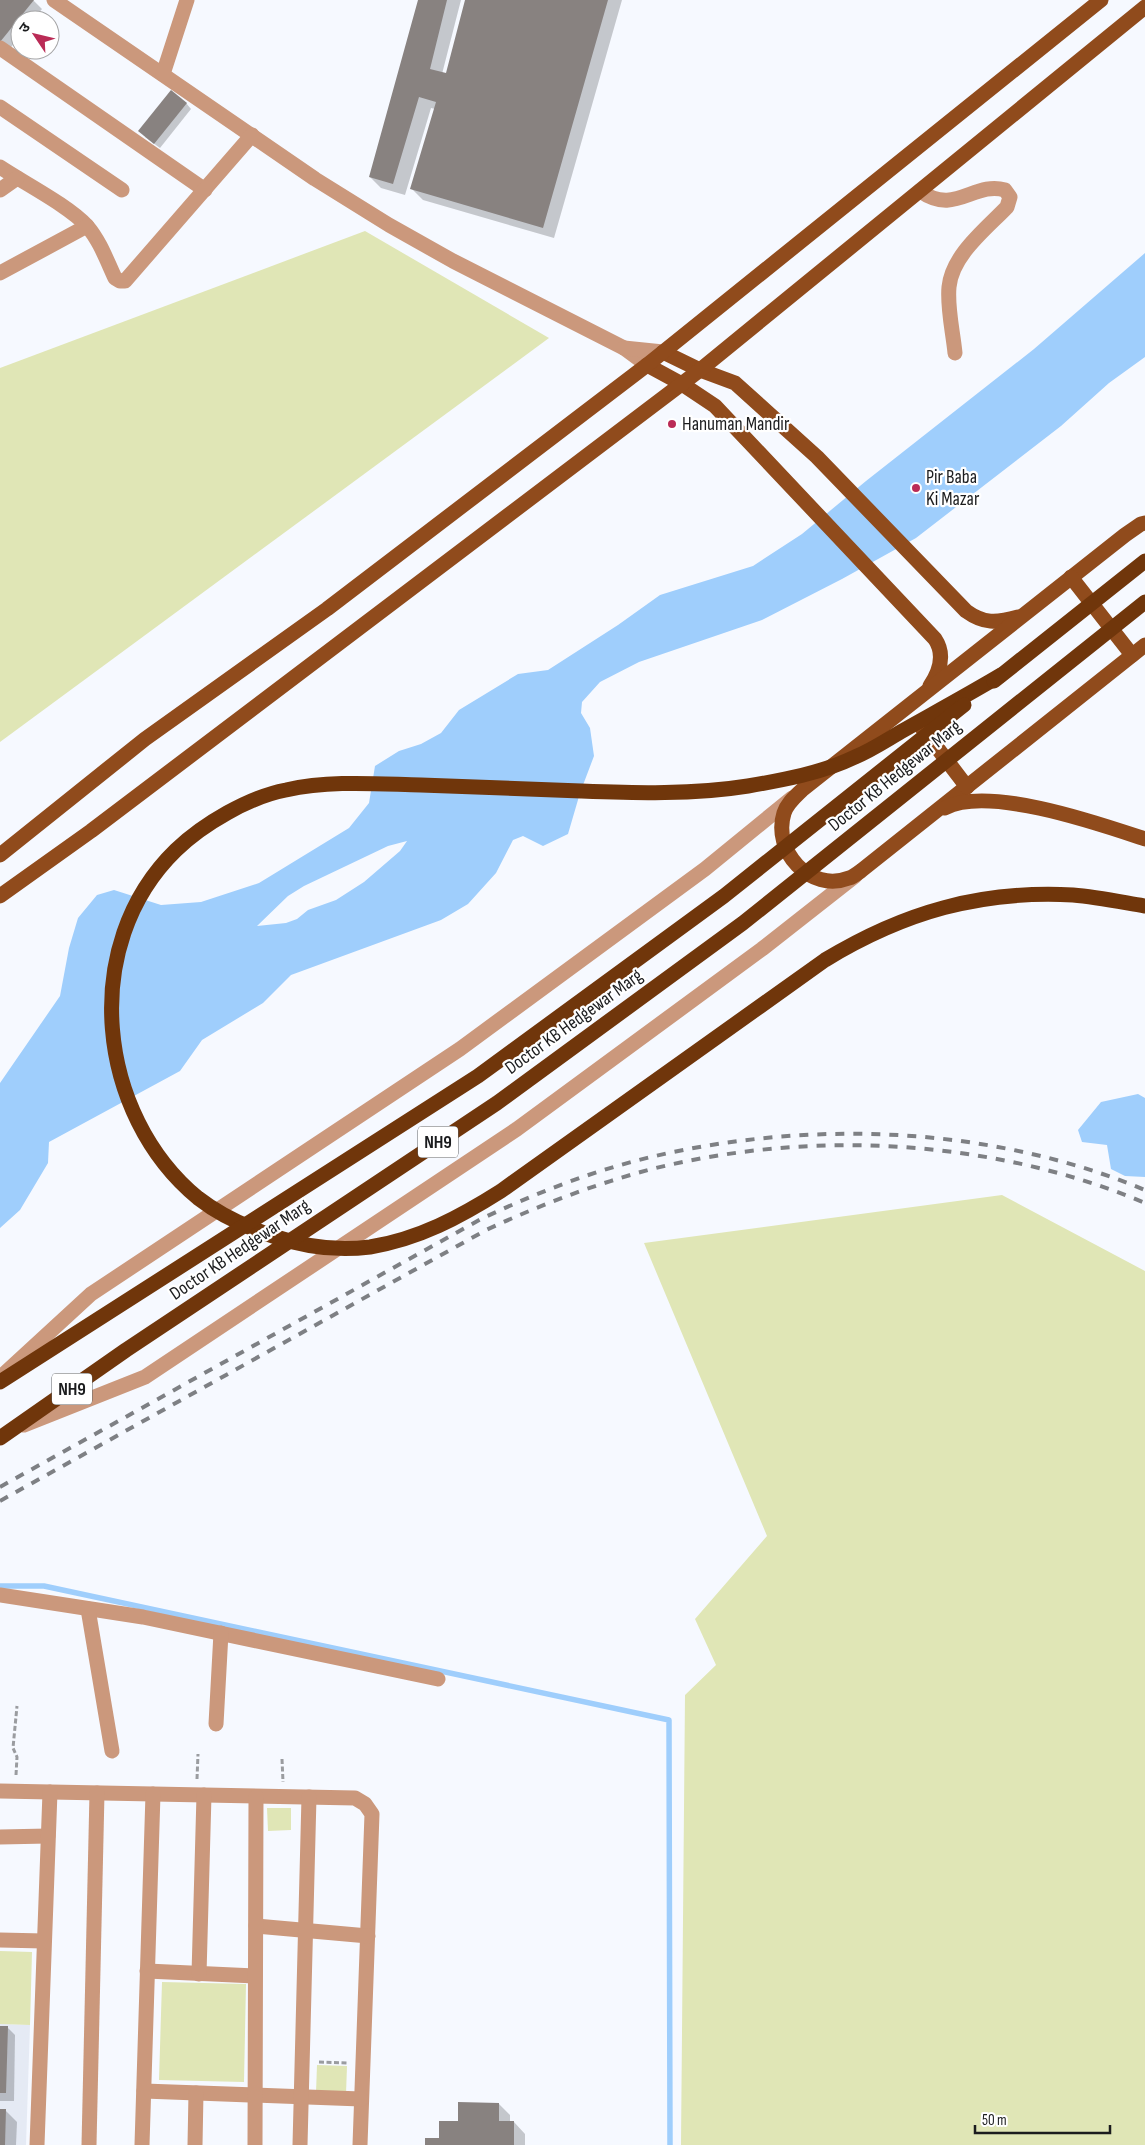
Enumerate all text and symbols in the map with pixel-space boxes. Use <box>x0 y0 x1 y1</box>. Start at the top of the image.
north arrow <box>10 10 60 60</box>
text: उ <box>15 19 35 36</box>
place label: Hanuman Mandir <box>682 413 790 436</box>
marker: Hanuman Mandir <box>666 418 678 430</box>
place label: Pir Baba Ki Mazar <box>926 466 980 511</box>
marker: Pir Baba Ki Mazar <box>910 482 922 494</box>
street label: Doctor KB Hedgewar Marg <box>824 715 966 837</box>
street label: Doctor KB Hedgewar Marg <box>501 964 648 1080</box>
road number: NH9 <box>418 1126 458 1158</box>
street label: Doctor KB Hedgewar Marg <box>165 1194 315 1305</box>
road number: NH9 <box>52 1374 92 1405</box>
scale bar <box>975 2102 1110 2134</box>
text: 50 m <box>982 2111 1007 2130</box>

